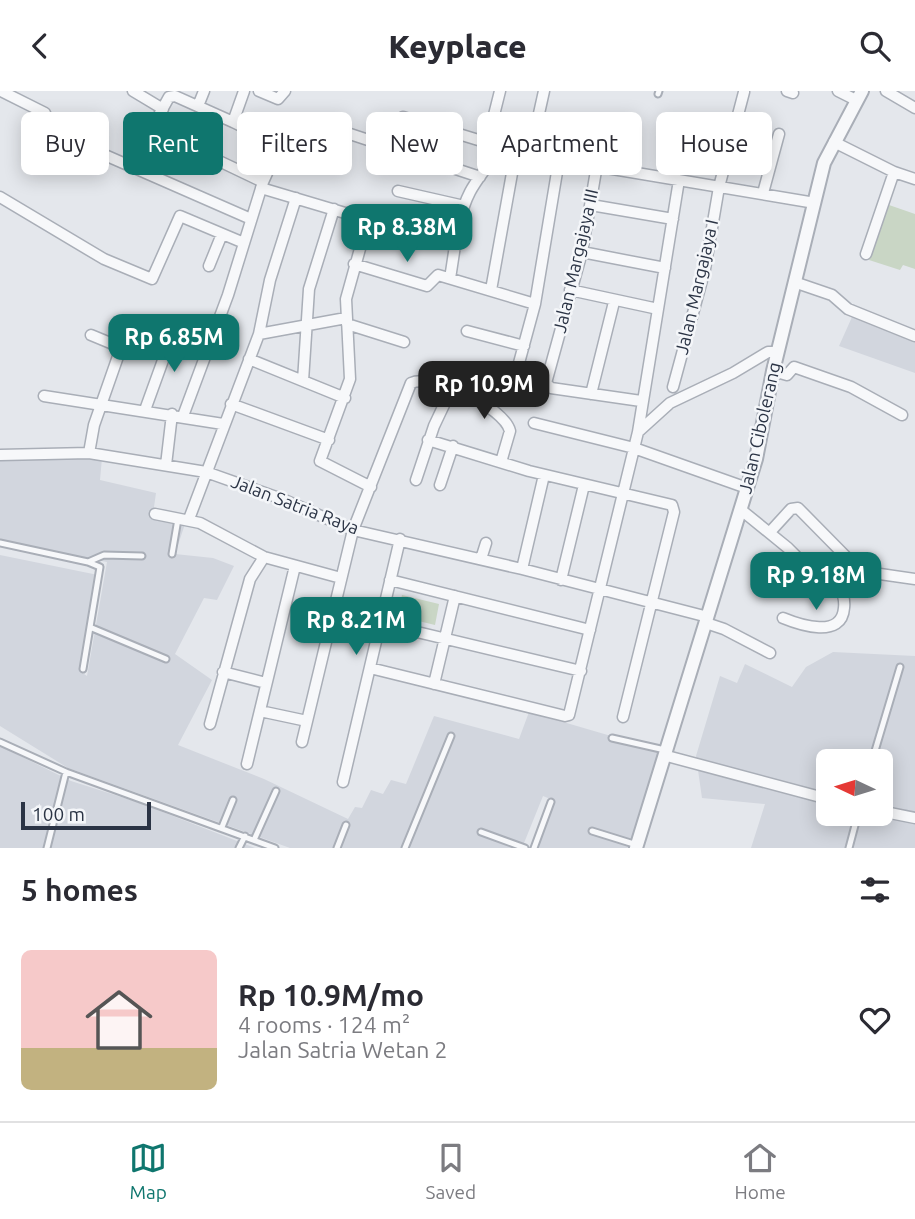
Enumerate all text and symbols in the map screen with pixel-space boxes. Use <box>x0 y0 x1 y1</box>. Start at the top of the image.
icon: back <box>21 27 59 65</box>
icon: search <box>856 27 894 65</box>
text: Keyplace <box>388 28 527 64</box>
chip: Buy <box>21 112 109 175</box>
chip: Rent <box>123 112 223 175</box>
chip: Filters <box>237 112 352 175</box>
chip: New <box>366 112 463 175</box>
chip: Apartment <box>477 112 642 175</box>
chip: House <box>656 112 772 175</box>
street label: Jalan Margajaya III <box>549 187 601 335</box>
pin: Rp 8.38M <box>335 205 479 264</box>
text: Rp 8.38M <box>357 214 457 239</box>
street label: Jalan Margajaya I <box>671 217 721 356</box>
pin: Rp 6.85M <box>102 315 246 374</box>
text: Rp 6.85M <box>124 324 224 349</box>
street label: Jalan Cibolerang <box>734 360 784 495</box>
pin: Rp 10.9M <box>412 361 556 421</box>
text: Rp 10.9M <box>434 371 534 396</box>
street label: Jalan Satria Raya <box>229 471 362 538</box>
pin: Rp 9.18M <box>744 553 888 612</box>
text: Rp 9.18M <box>766 562 866 587</box>
pin: Rp 8.21M <box>284 597 428 657</box>
text: Rp 8.21M <box>306 607 406 632</box>
north arrow <box>816 749 892 826</box>
map controls <box>816 749 893 826</box>
scale bar <box>21 799 150 831</box>
text: 100 m <box>32 803 85 825</box>
icon: filters <box>856 871 894 909</box>
text: 5 homes <box>21 873 138 907</box>
icon: home <box>77 978 161 1062</box>
text: Rp 10.9M/mo <box>238 978 424 1012</box>
icon: heart <box>856 1001 894 1039</box>
text: 4 rooms · 124 m² <box>238 1012 410 1037</box>
text: Jalan Satria Wetan 2 <box>238 1037 448 1062</box>
tab: Map <box>129 1139 167 1203</box>
tab: Saved <box>426 1139 476 1203</box>
tab: Home <box>735 1139 786 1203</box>

